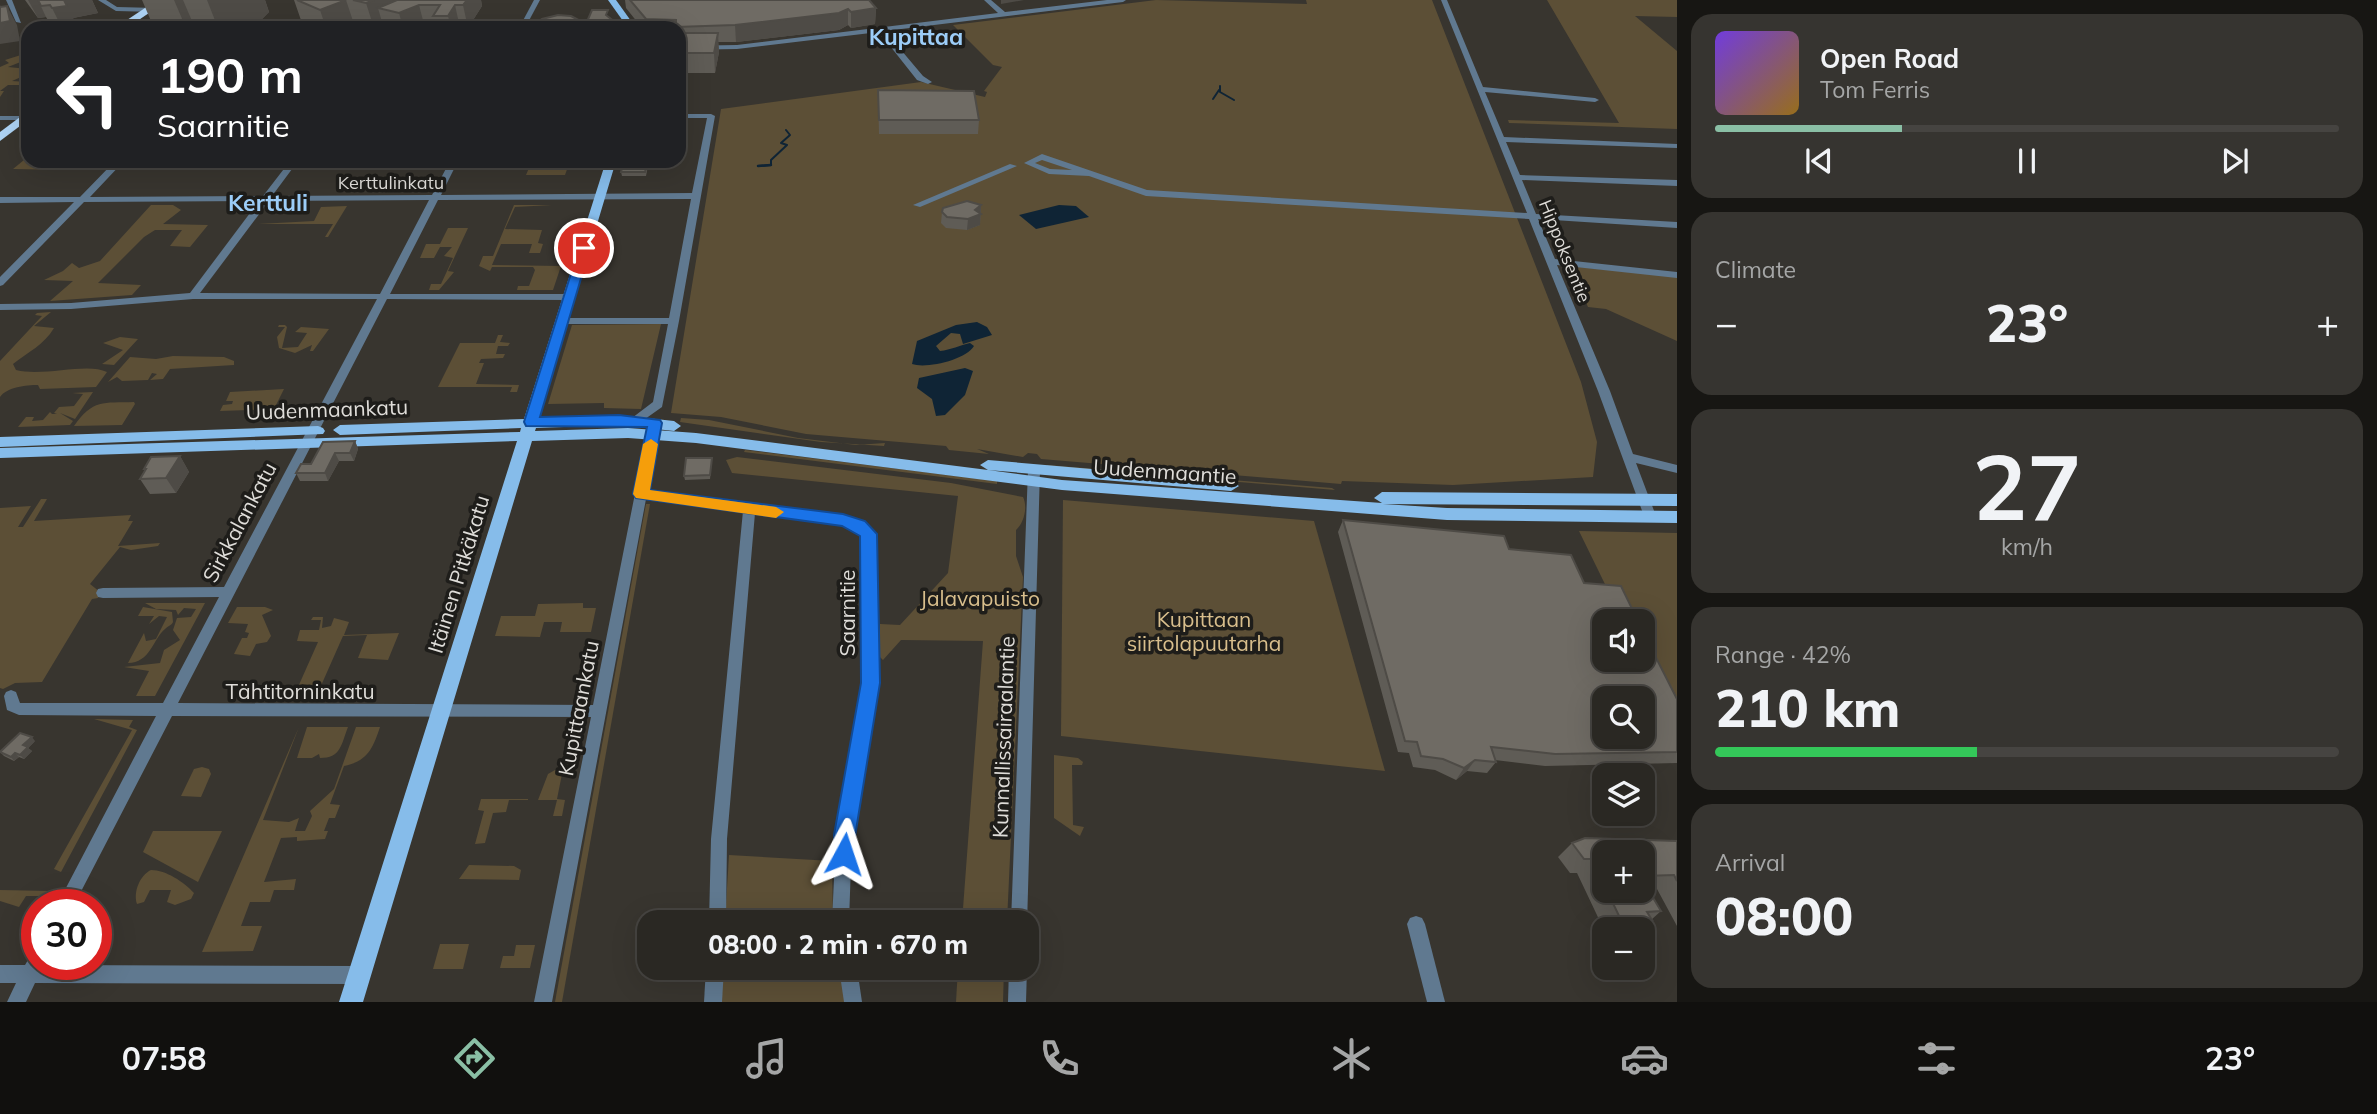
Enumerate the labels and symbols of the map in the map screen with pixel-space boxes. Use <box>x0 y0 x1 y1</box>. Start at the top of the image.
district label: Kupittaa <box>869 22 963 51</box>
street label: Kerttulinkatu <box>338 171 444 194</box>
district label: Kerttuli <box>228 188 308 217</box>
street label: Hippoksentie <box>1534 196 1596 306</box>
pin <box>554 218 614 278</box>
street label: Uudenmaankatu <box>245 393 409 425</box>
street label: Uudenmaantie <box>1093 453 1237 489</box>
street label: Sirkkalankatu <box>196 457 282 587</box>
street label: Itäinen Pitkäkatu <box>422 492 494 656</box>
street label: Saarnitie <box>834 570 860 656</box>
park label: Jalavapuisto <box>920 585 1040 611</box>
park label: Kupittaan siirtolapuutarha <box>1127 606 1281 656</box>
street label: Kunnallissairaalantie <box>986 635 1020 839</box>
street label: Kupittaankatu <box>552 638 604 778</box>
street label: Tähtitorninkatu <box>225 678 375 704</box>
position arrow <box>807 817 881 891</box>
speed limit sign: 30 <box>21 889 112 980</box>

